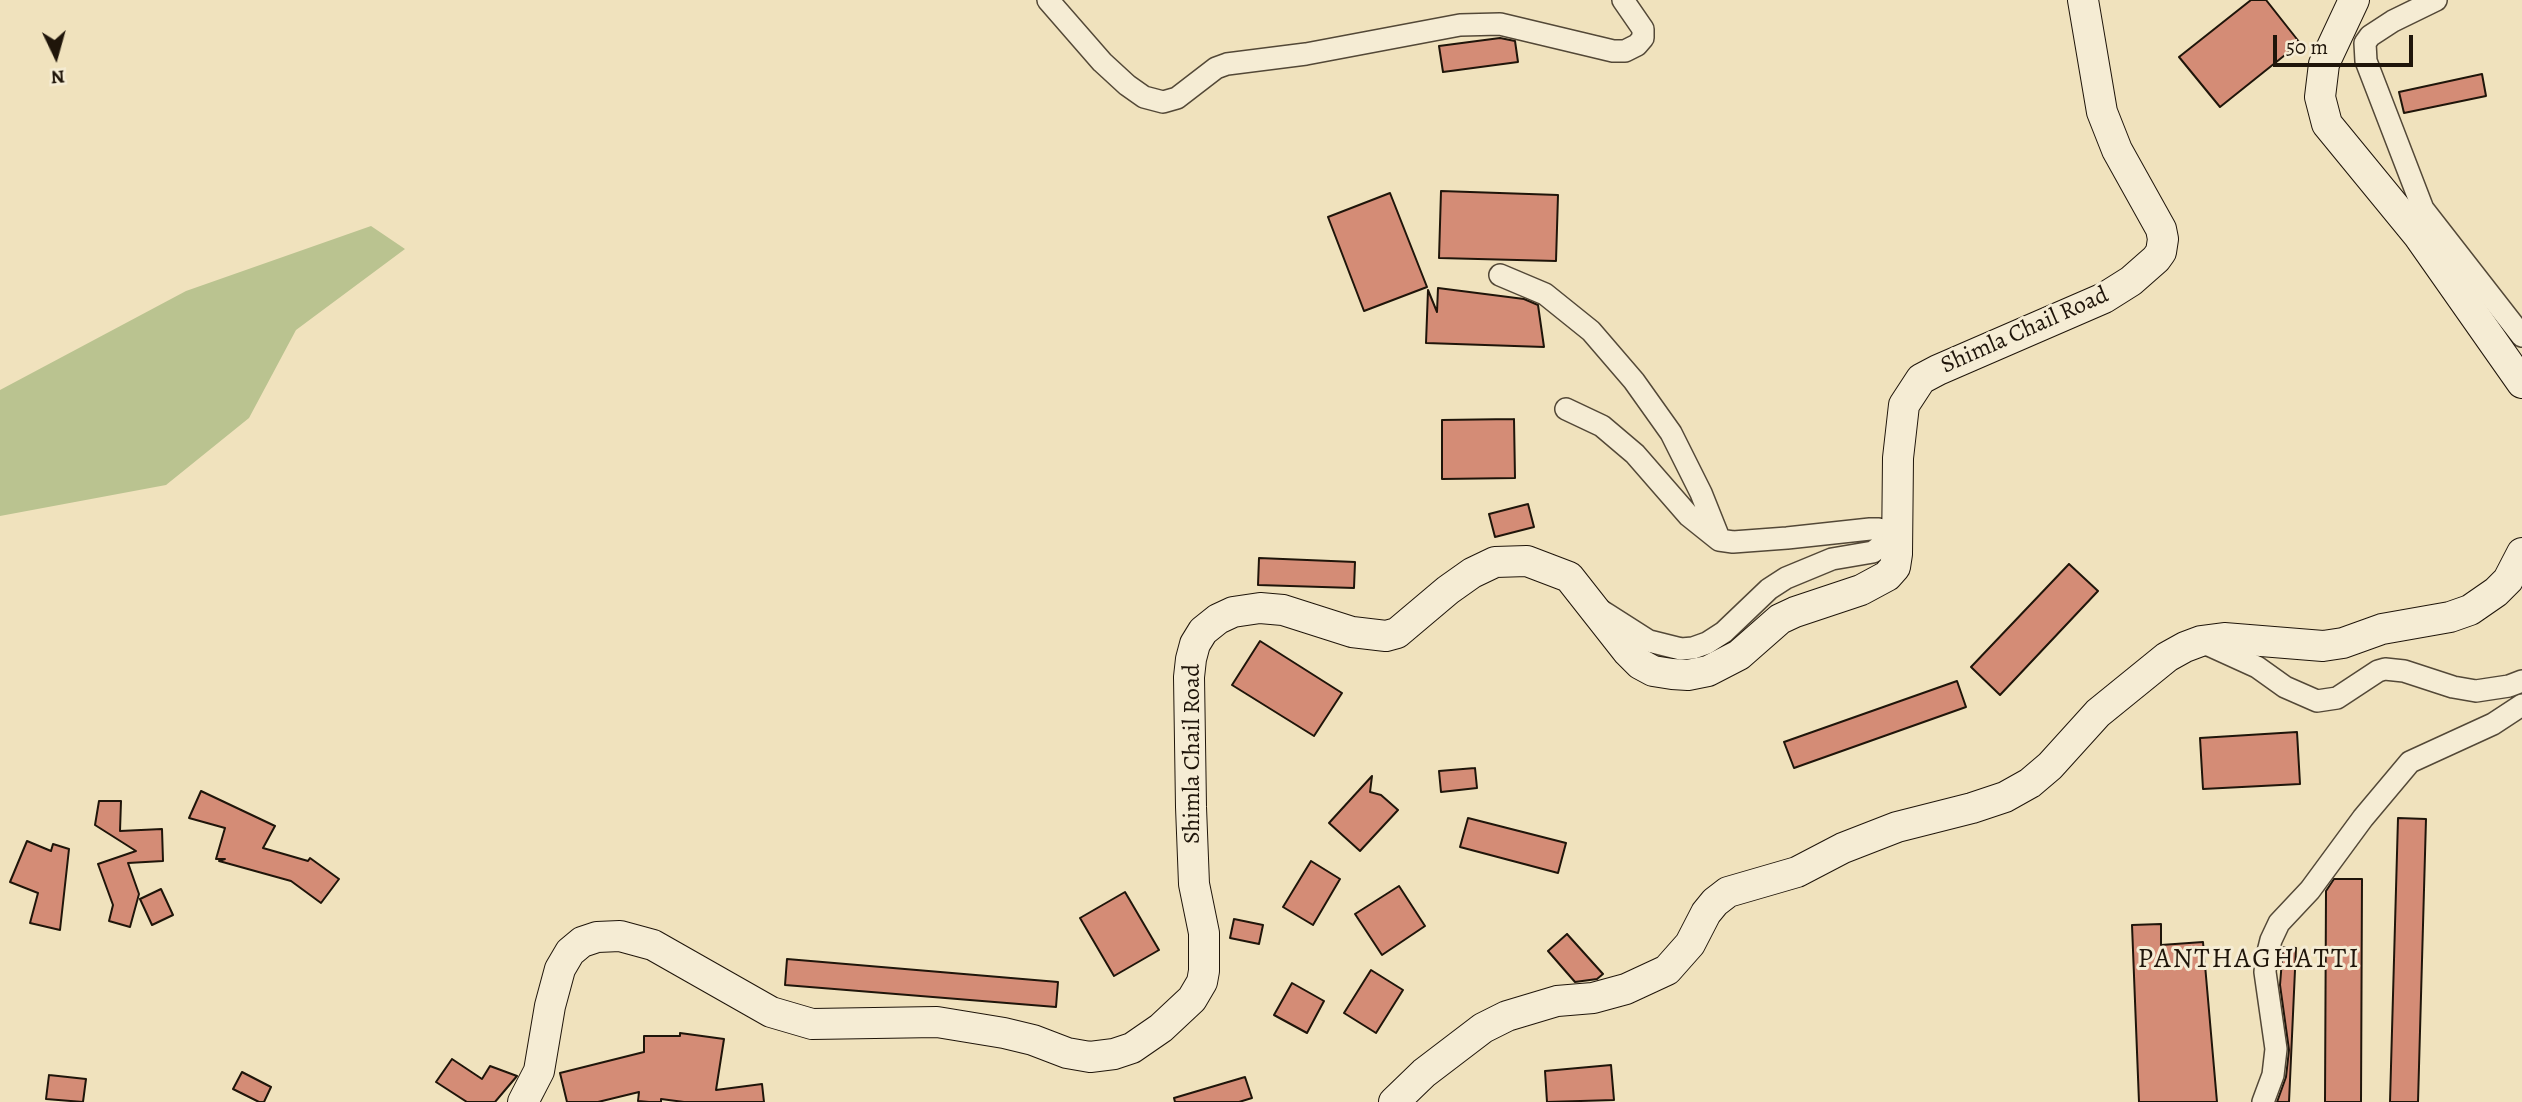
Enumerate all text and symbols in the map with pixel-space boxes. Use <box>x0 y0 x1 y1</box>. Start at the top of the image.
north arrow <box>21 21 91 91</box>
scale bar <box>2277 21 2417 65</box>
text: 50 m <box>2286 33 2328 61</box>
text: N <box>50 63 66 90</box>
street label: Shimla Chail Road <box>1937 281 2113 381</box>
street label: Shimla Chail Road <box>1179 664 1207 844</box>
district label: PANTHAGHATTI <box>2139 943 2359 977</box>

